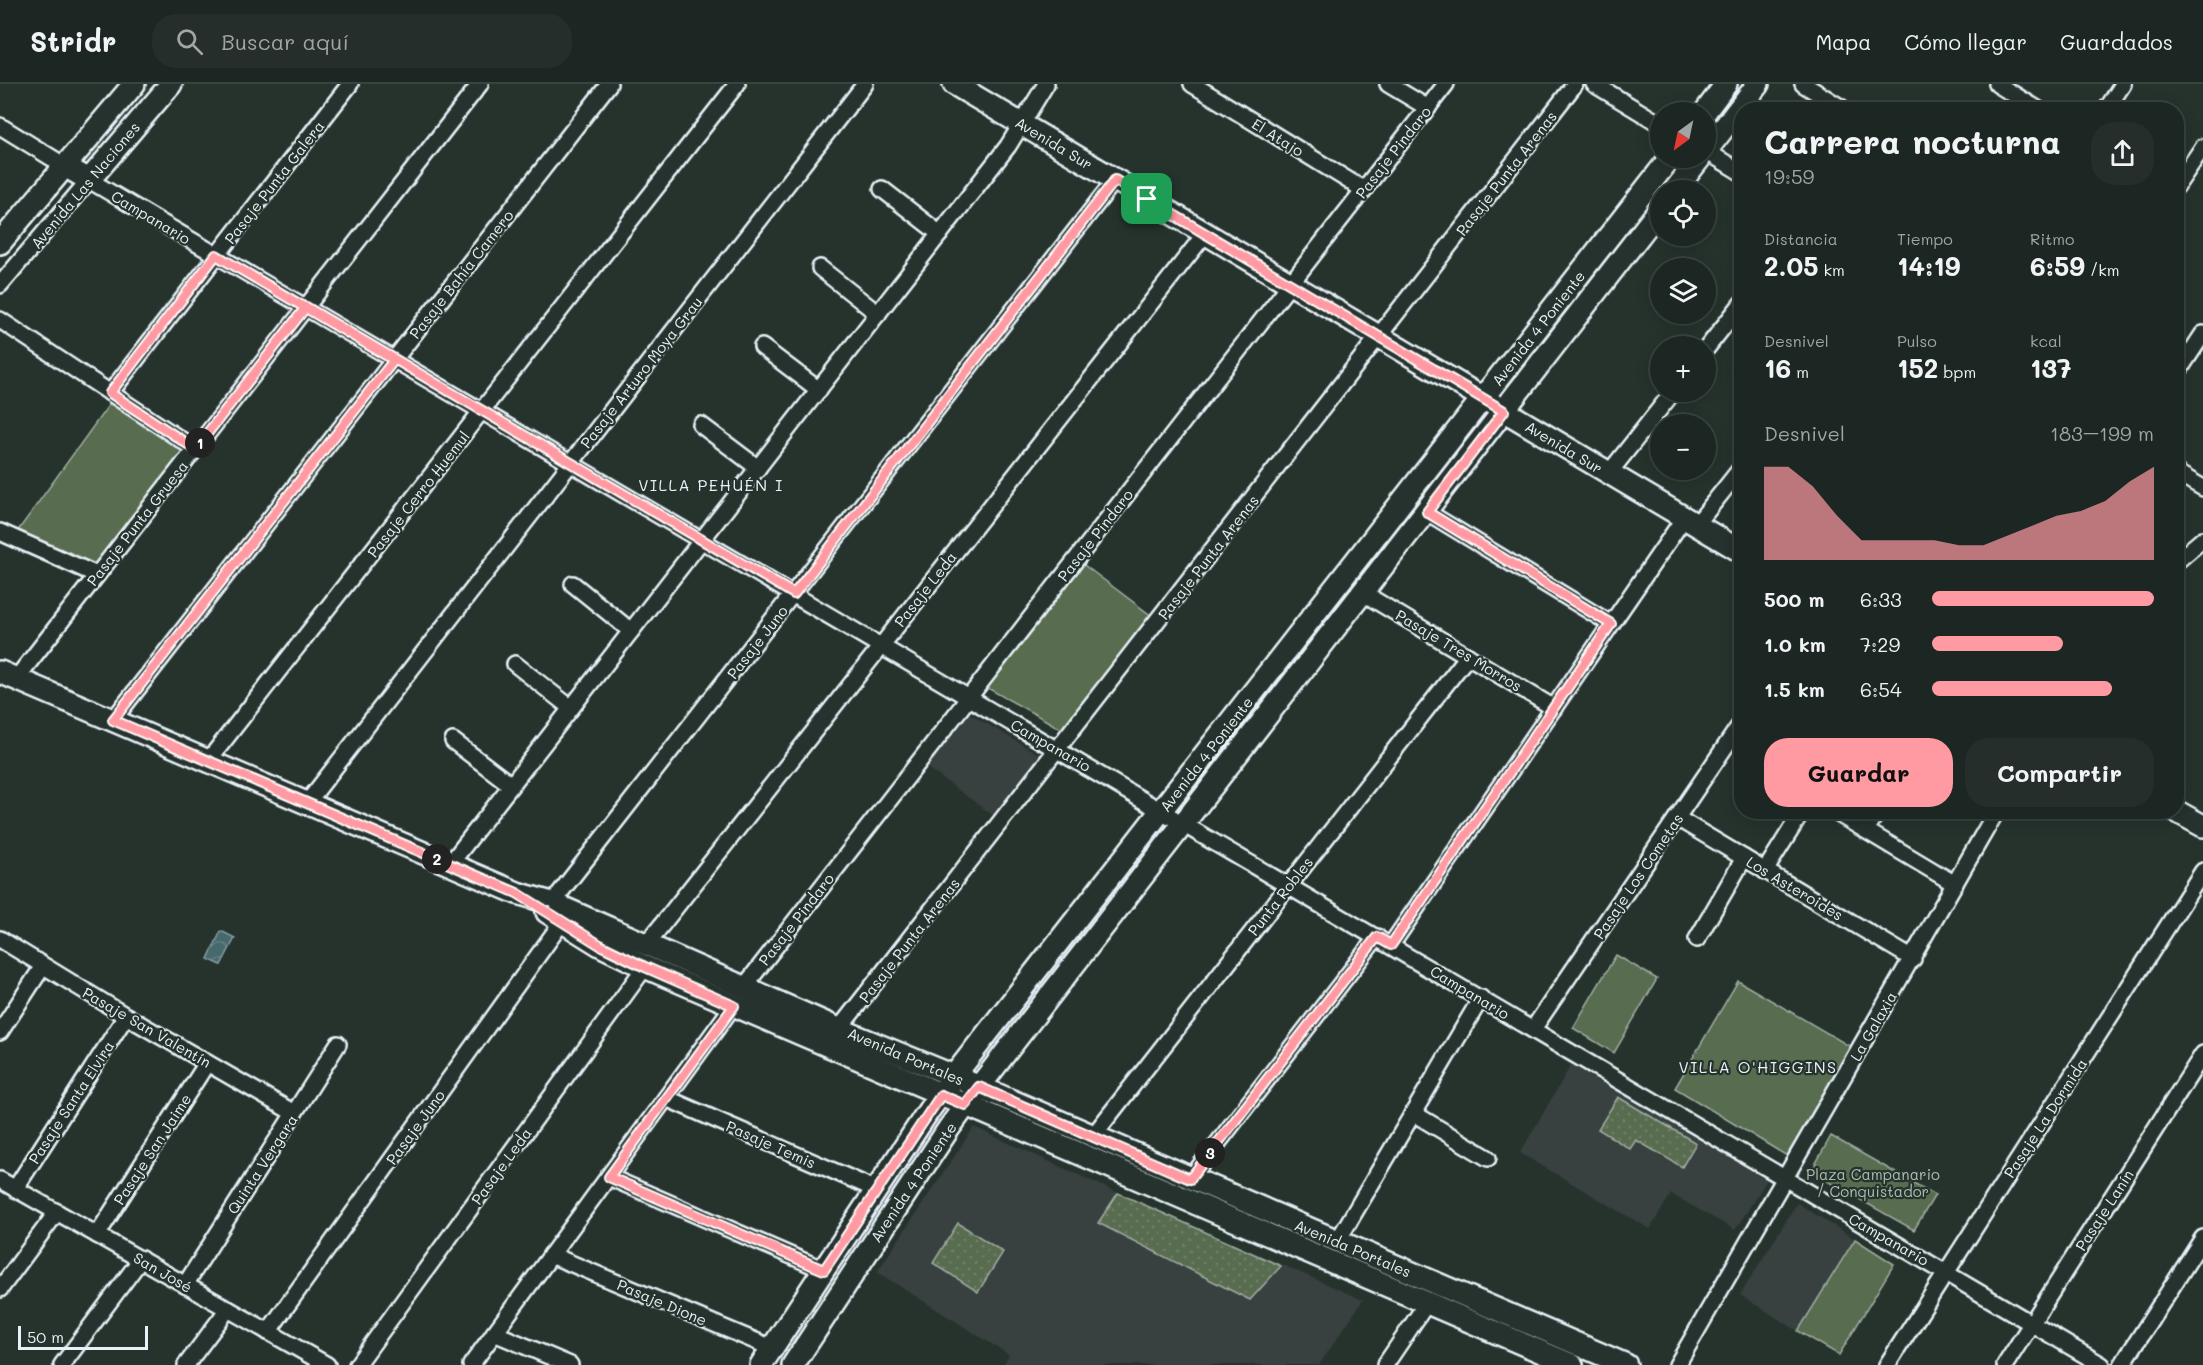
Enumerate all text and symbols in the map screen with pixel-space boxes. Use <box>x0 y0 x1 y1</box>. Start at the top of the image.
search box <box>152 14 572 68</box>
text: Stridr <box>30 23 116 59</box>
icon: search <box>173 25 206 58</box>
text: Buscar aquí <box>221 27 349 56</box>
text: Mapa <box>1815 28 1871 55</box>
text: Cómo llegar <box>1904 28 2027 55</box>
text: Guardados <box>2060 28 2173 55</box>
street label: Pasaje Pindaro <box>1351 102 1435 202</box>
north arrow <box>1650 102 1716 168</box>
map controls <box>1650 102 1716 480</box>
street label: Pasaje Punta Arenas <box>1451 107 1561 239</box>
street label: Avenida Sur <box>1012 112 1096 174</box>
street label: El Atajo <box>1248 113 1308 161</box>
street label: Pasaje Punta Galera <box>220 116 328 248</box>
street label: Avenida Las Naciones <box>26 117 144 253</box>
text: Carrera nocturna <box>1764 119 2061 162</box>
button: share <box>2091 122 2154 185</box>
text: 19:59 <box>1764 163 1814 189</box>
pin <box>1121 173 1172 224</box>
button: locate <box>1650 180 1716 246</box>
icon: arrive <box>1130 182 1163 215</box>
street label: Campanario <box>108 185 195 249</box>
street label: Pasaje Bahía Camero <box>404 206 518 342</box>
text: Distancia <box>1764 228 1838 249</box>
text: Tiempo <box>1897 228 1953 249</box>
text: Ritmo <box>2030 228 2074 249</box>
text: 2.05 <box>1764 249 1818 283</box>
text: 14:19 <box>1897 249 1960 283</box>
text: 6:59 <box>2030 249 2085 283</box>
button: layers <box>1650 258 1716 324</box>
text: km <box>1818 259 1845 280</box>
text: /km <box>2085 259 2120 280</box>
street label: Avenida 4 Poniente <box>1487 266 1589 390</box>
street label: Pasaje Arturo Moya Grau <box>575 292 707 452</box>
text: Desnivel <box>1764 330 1829 351</box>
text: Pulso <box>1897 330 1937 351</box>
text: kcal <box>2030 330 2062 351</box>
button: + <box>1650 336 1716 402</box>
text: 16 <box>1764 351 1791 385</box>
text: 152 <box>1897 351 1938 385</box>
text: 137 <box>2030 351 2072 385</box>
text: m <box>1791 361 1809 382</box>
text: bpm <box>1938 361 1976 382</box>
button: − <box>1650 414 1716 480</box>
street label: Avenida Sur <box>1522 416 1606 478</box>
text: Desnivel <box>1764 420 1845 446</box>
text: 183–199 m <box>2050 420 2154 446</box>
street label: Pasaje Cerro Huemul <box>362 427 474 561</box>
pin: 1 <box>185 428 215 458</box>
text: 1 <box>196 432 204 453</box>
street label: Pasaje Punta Gruesa <box>82 456 192 590</box>
district label: VILLA PEHUÉN I <box>638 474 784 495</box>
street label: Pasaje Pindaro <box>1053 485 1137 585</box>
street label: Pasaje Punta Arenas <box>1153 491 1263 623</box>
street label: Pasaje Leda <box>889 547 961 631</box>
text: 500 m <box>1764 586 1824 612</box>
text: 6:33 <box>1860 586 1902 612</box>
street label: Pasaje Juno <box>722 601 792 683</box>
street label: Pasaje Tres Morros <box>1392 604 1526 696</box>
text: 1.0 km <box>1764 631 1826 657</box>
text: 7:29 <box>1860 631 1900 657</box>
text: 1.5 km <box>1764 676 1825 702</box>
text: 6:54 <box>1860 676 1902 702</box>
street label: Avenida 4 Poniente <box>1155 692 1257 816</box>
street label: Campanario <box>1007 714 1095 776</box>
button: Guardar <box>1764 738 1953 807</box>
button: Compartir <box>1965 738 2154 807</box>
street label: Pasaje Los Cometas <box>1589 809 1687 943</box>
pin: 2 <box>422 844 452 874</box>
text: 2 <box>433 848 441 869</box>
street label: Los Asteroides <box>1743 851 1847 925</box>
street label: Punta Robles <box>1243 852 1317 940</box>
street label: Pasaje Pindaro <box>754 869 838 969</box>
street label: Pasaje Punta Arenas <box>854 874 964 1006</box>
street label: Campanario <box>1427 960 1514 1024</box>
street label: Pasaje San Valentín <box>79 982 215 1072</box>
street label: La Galaxia <box>1845 988 1901 1064</box>
street label: Avenida Portales <box>845 1022 967 1090</box>
street label: Pasaje Santa Elvira <box>24 1037 118 1167</box>
street label: Pasaje La Dormida <box>1999 1055 2091 1181</box>
district label: VILLA O'HIGGINS <box>1679 1056 1837 1077</box>
street label: Pasaje Juno <box>381 1085 449 1168</box>
street label: Pasaje San Jaime <box>109 1090 195 1208</box>
street label: Quinta Vergara <box>222 1110 302 1218</box>
street label: Pasaje Temis <box>723 1115 819 1173</box>
street label: Avenida 4 Poniente <box>865 1118 961 1246</box>
street label: Pasaje Leda <box>466 1124 536 1208</box>
pin: 3 <box>1195 1138 1225 1168</box>
text: 3 <box>1205 1142 1215 1163</box>
park label: Plaza Campanario / Conquistador <box>1806 1164 1940 1201</box>
street label: Pasaje Lanín <box>2070 1166 2138 1254</box>
street label: Campanario <box>1845 1208 1933 1270</box>
street label: Avenida Portales <box>1292 1214 1414 1282</box>
street label: San José <box>130 1247 196 1297</box>
street label: Pasaje Dione <box>614 1274 710 1330</box>
scale bar <box>18 1323 148 1350</box>
text: 50 m <box>27 1326 64 1347</box>

